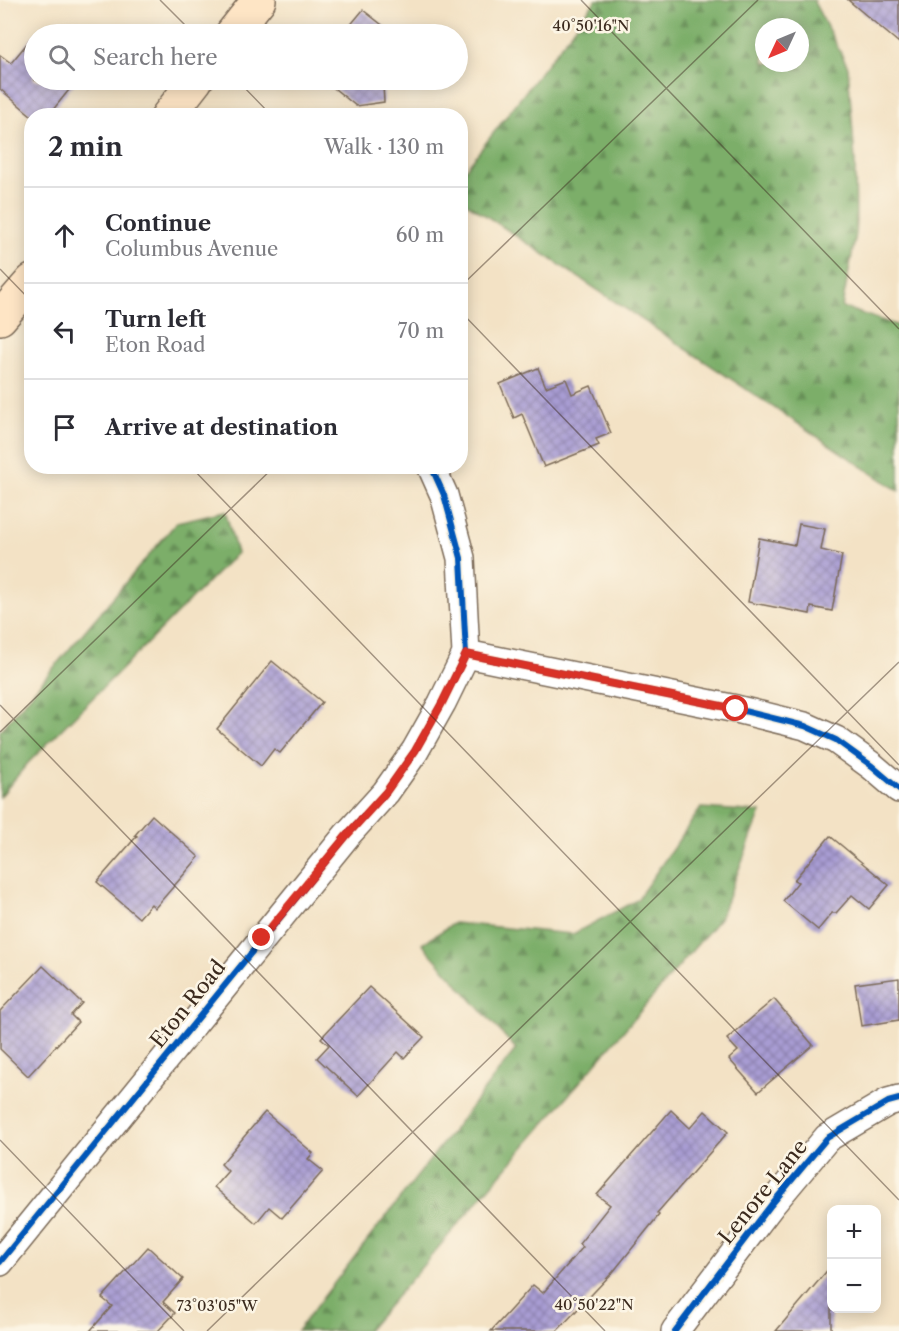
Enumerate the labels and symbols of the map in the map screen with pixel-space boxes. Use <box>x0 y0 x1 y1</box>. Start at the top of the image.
text: 40°50'16"N <box>553 16 629 35</box>
north arrow <box>755 18 809 72</box>
route start <box>722 695 748 721</box>
route end <box>248 924 274 950</box>
street label: Eton Road <box>145 955 231 1053</box>
street label: Lenore Lane <box>713 1134 812 1249</box>
text: 40°50'22"N <box>554 1295 634 1314</box>
text: 73°03'05"W <box>176 1296 258 1315</box>

